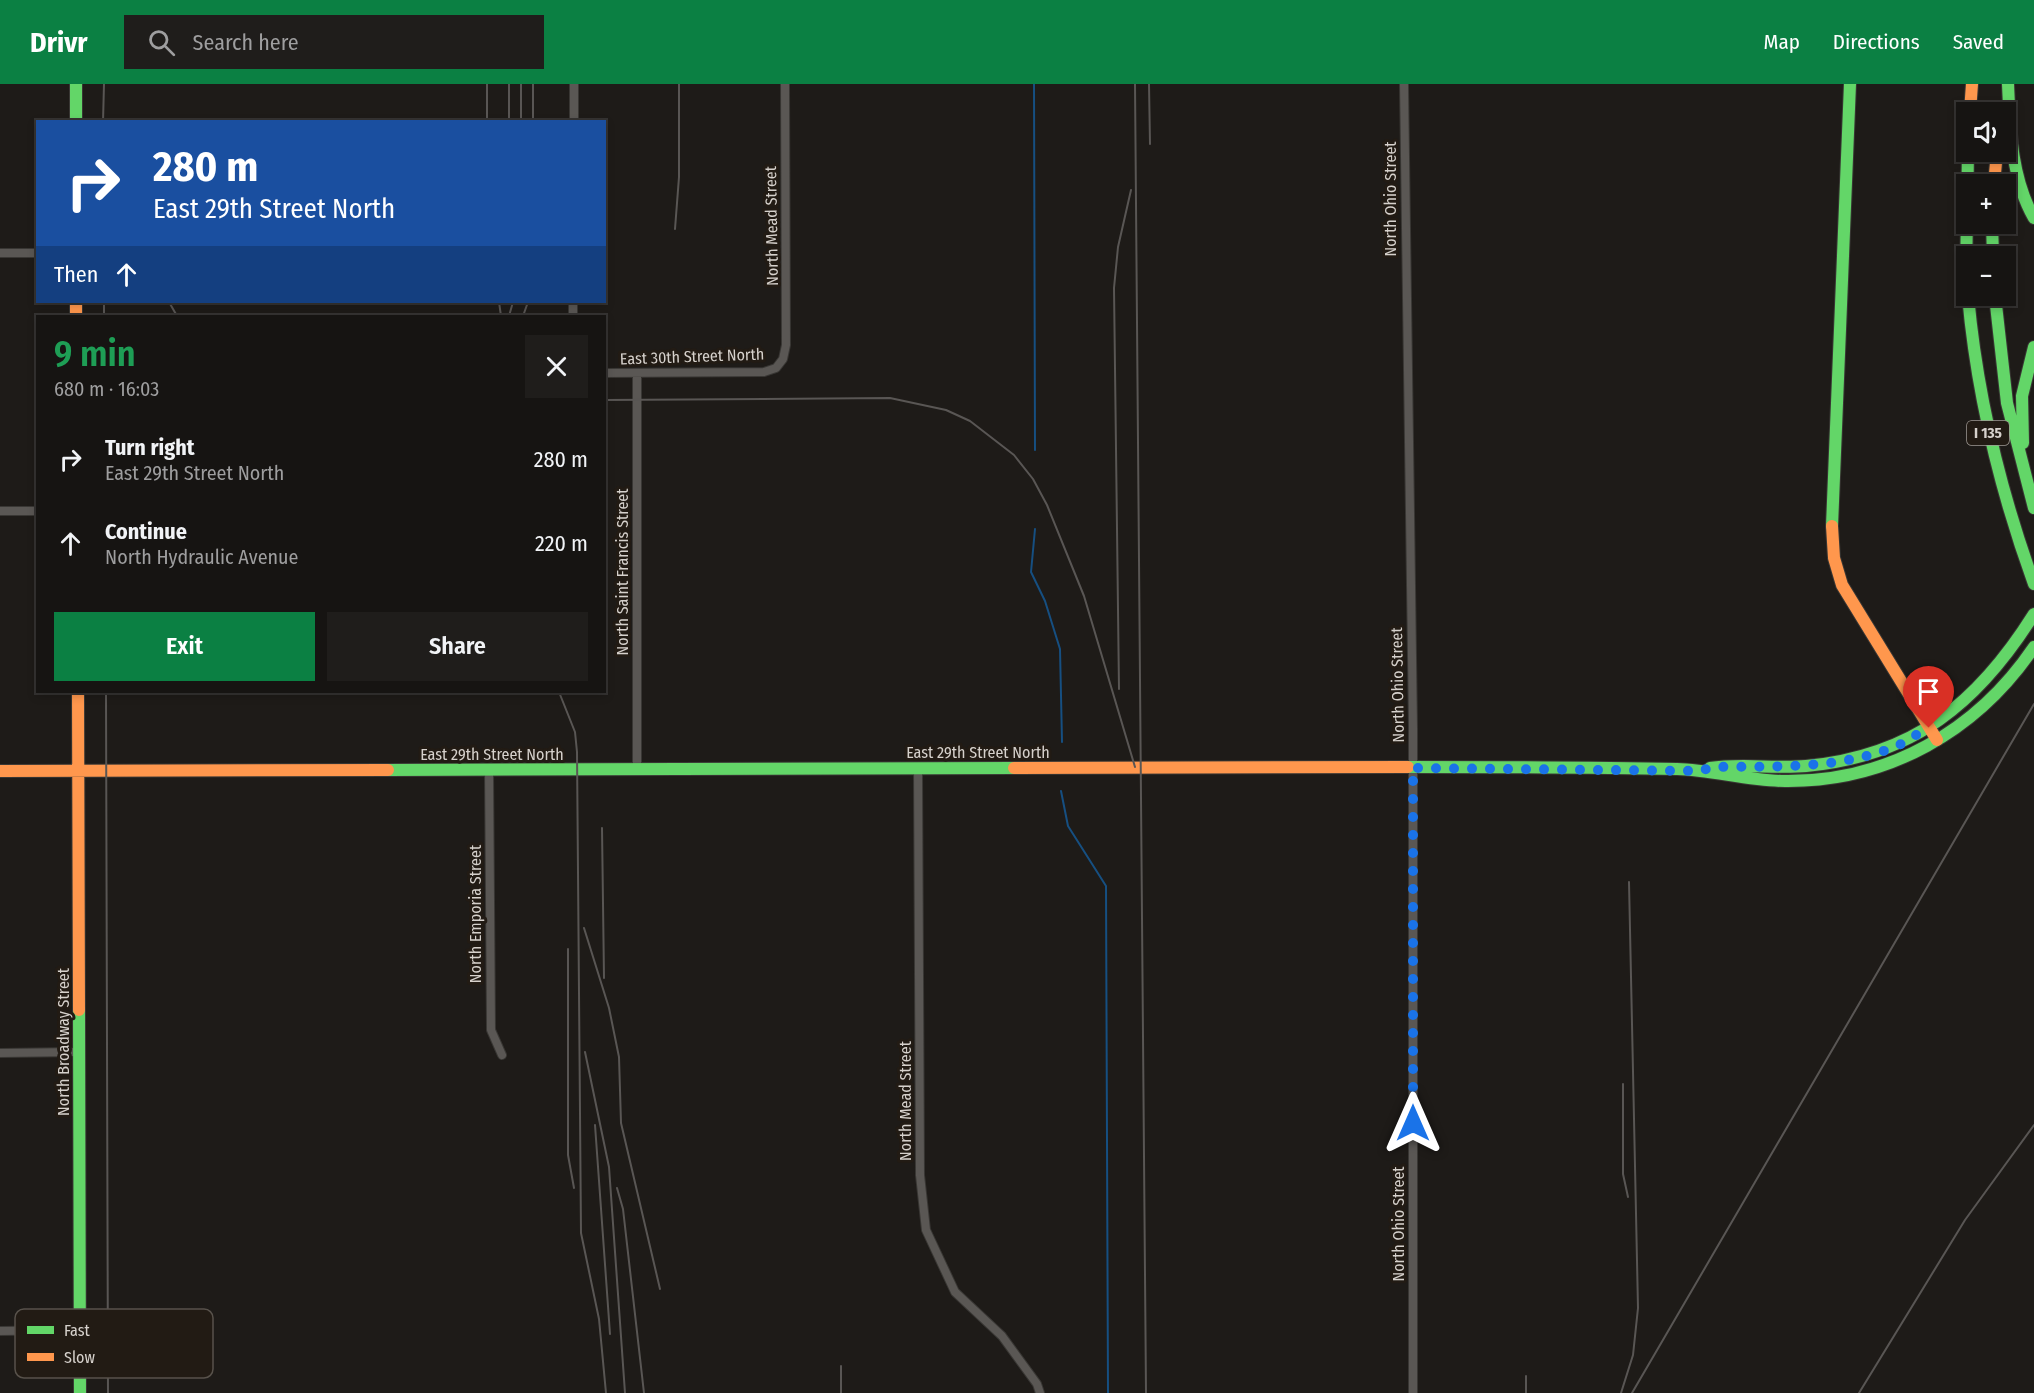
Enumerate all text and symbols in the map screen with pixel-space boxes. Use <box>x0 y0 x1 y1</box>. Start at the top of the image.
search box <box>124 15 544 69</box>
text: Drivr <box>30 26 88 59</box>
icon: search <box>145 26 178 59</box>
text: Search here <box>193 29 299 56</box>
text: Map <box>1763 29 1800 55</box>
text: Directions <box>1833 29 1920 55</box>
text: Saved <box>1953 29 2004 55</box>
map controls <box>1956 102 2016 306</box>
button: sound <box>1956 102 2016 162</box>
street label: North Ohio Street <box>1381 141 1400 257</box>
text: 280 m <box>153 142 258 192</box>
icon: right <box>54 144 132 222</box>
street label: North Mead Street <box>761 165 782 286</box>
button: + <box>1956 174 2016 234</box>
text: East 29th Street North <box>153 193 395 225</box>
button: − <box>1956 246 2016 306</box>
icon: ahead <box>110 258 143 291</box>
text: Then <box>54 261 98 288</box>
text: 9 min <box>54 332 136 376</box>
button: close <box>525 335 588 398</box>
street label: East 30th Street North <box>620 344 764 369</box>
text: 680 m · 16:03 <box>54 377 159 401</box>
road number: I 135 <box>1967 421 2009 445</box>
text: Turn right <box>105 434 194 461</box>
icon: right <box>54 443 87 476</box>
text: 280 m <box>534 446 588 473</box>
text: East 29th Street North <box>105 461 284 485</box>
street label: North Saint Francis Street <box>613 488 632 656</box>
text: Continue <box>105 518 187 545</box>
icon: ahead <box>54 527 87 560</box>
text: 220 m <box>535 530 588 557</box>
text: North Hydraulic Avenue <box>105 545 298 569</box>
button: Exit <box>54 612 315 681</box>
button: Share <box>327 612 588 681</box>
street label: North Ohio Street <box>1387 626 1408 743</box>
pin <box>1903 666 1954 728</box>
icon: arrive <box>1912 675 1945 708</box>
street label: East 29th Street North <box>906 743 1050 762</box>
street label: East 29th Street North <box>420 745 564 764</box>
street label: North Emporia Street <box>466 844 485 983</box>
street label: North Broadway Street <box>54 967 73 1116</box>
street label: North Mead Street <box>896 1040 915 1161</box>
position arrow <box>1381 1091 1445 1155</box>
street label: North Ohio Street <box>1389 1166 1408 1282</box>
legend <box>15 1309 213 1378</box>
text: Fast <box>64 1321 91 1340</box>
text: Slow <box>64 1348 95 1367</box>

